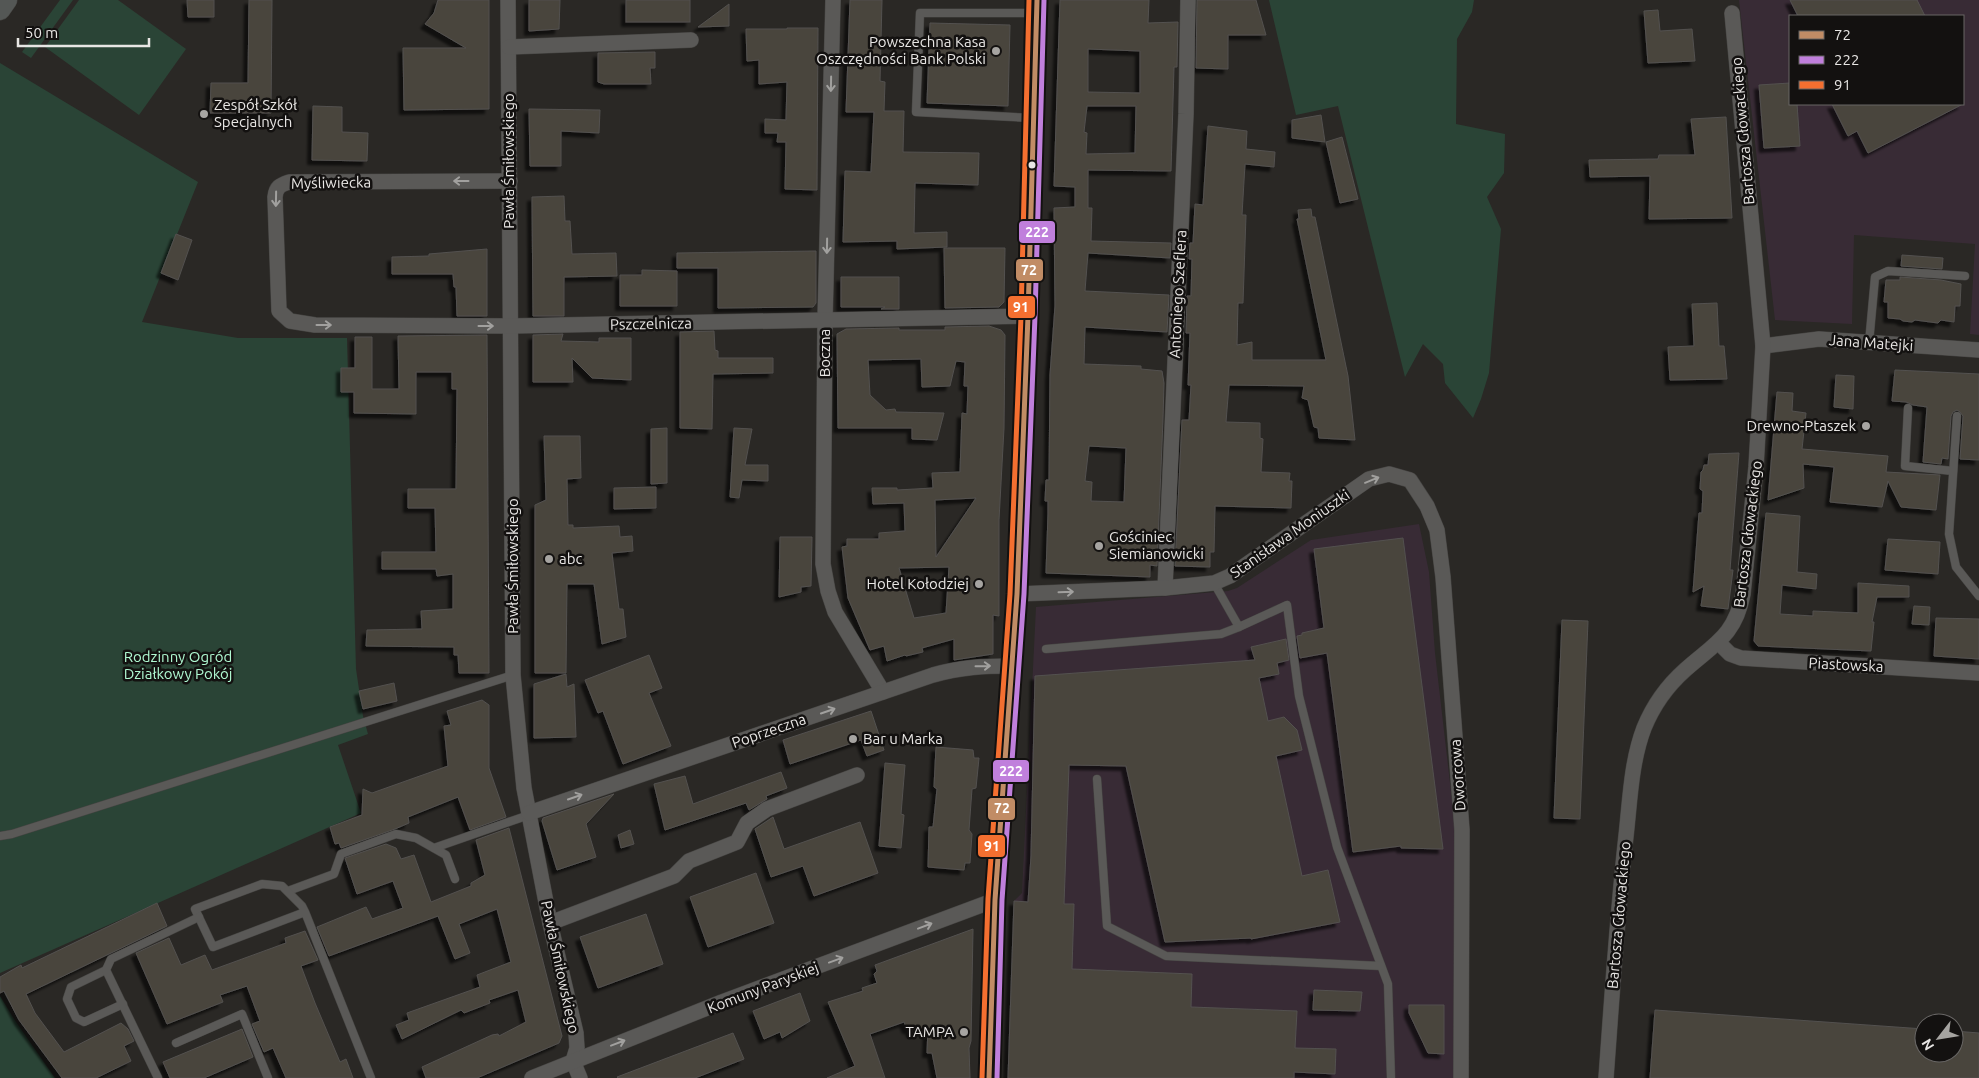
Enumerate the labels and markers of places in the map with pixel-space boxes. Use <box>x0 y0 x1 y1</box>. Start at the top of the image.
place label: Powszechna Kasa Oszczędności Bank Polski <box>816 33 986 67</box>
marker: Powszechna Kasa Oszczędności Bank Polski <box>990 45 1002 57</box>
place label: Zespół Szkół Specjalnych <box>214 96 297 130</box>
marker: Zespół Szkół Specjalnych <box>198 108 210 120</box>
unlabelled marker <box>1027 160 1037 170</box>
place label: Drewno-Ptaszek <box>1746 417 1856 434</box>
marker: Drewno-Ptaszek <box>1860 420 1872 432</box>
place label: Gościniec Siemianowicki <box>1109 528 1204 562</box>
marker: Gościniec Siemianowicki <box>1093 540 1105 552</box>
place label: abc <box>559 550 582 567</box>
marker: abc <box>543 553 555 565</box>
place label: Hotel Kołodziej <box>867 575 969 592</box>
marker: Hotel Kołodziej <box>973 578 985 590</box>
place label: Bar u Marka <box>863 730 943 747</box>
marker: Bar u Marka <box>847 733 859 745</box>
place label: TAMPA <box>906 1023 954 1040</box>
marker: TAMPA <box>958 1026 970 1038</box>

